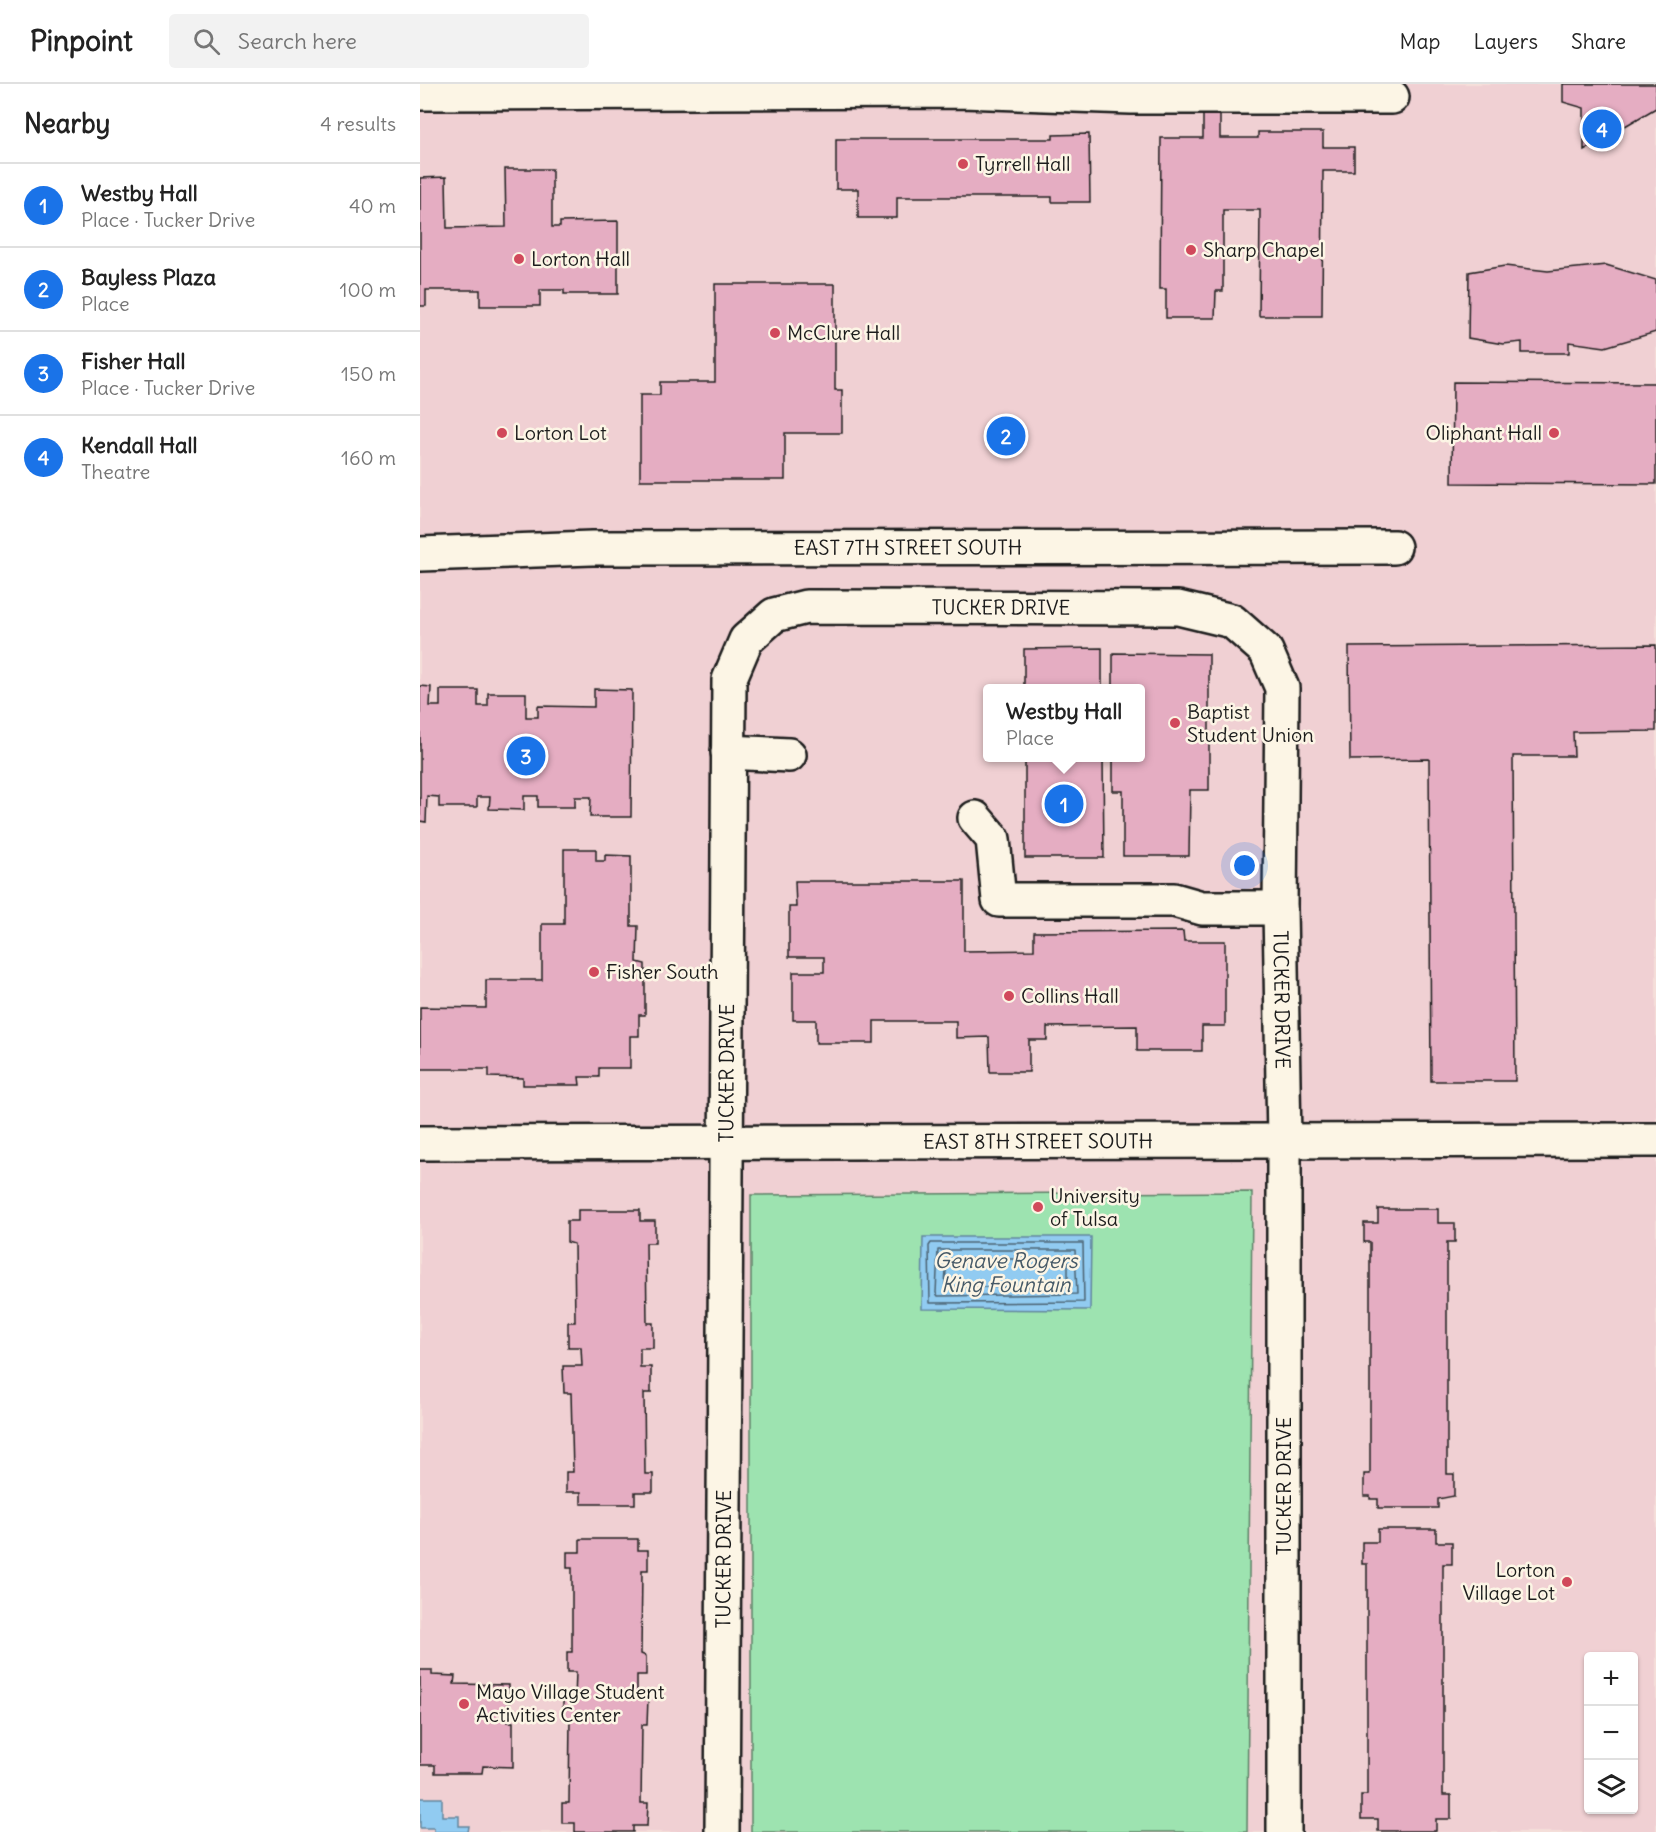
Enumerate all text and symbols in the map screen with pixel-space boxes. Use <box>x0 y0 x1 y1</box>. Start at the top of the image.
search box <box>169 14 589 68</box>
text: Pinpoint <box>30 23 133 59</box>
icon: search <box>190 25 223 58</box>
text: Search here <box>238 27 357 55</box>
text: Map <box>1400 28 1440 55</box>
text: Layers <box>1473 28 1538 55</box>
text: Share <box>1571 28 1626 55</box>
pin: 4 <box>1582 106 1622 152</box>
text: Nearby <box>24 107 110 140</box>
text: 4 results <box>320 111 396 136</box>
place label: Tyrrell Hall <box>975 151 1070 176</box>
marker: Tyrrell Hall <box>956 157 970 171</box>
text: Westby Hall <box>81 179 198 207</box>
text: 1 <box>40 193 47 218</box>
text: 40 m <box>349 193 396 218</box>
text: Place · Tucker Drive <box>81 207 255 232</box>
place label: Sharp Chapel <box>1203 237 1324 262</box>
marker: Sharp Chapel <box>1184 243 1198 257</box>
place label: Lorton Hall <box>531 246 630 271</box>
marker: Lorton Hall <box>512 252 526 266</box>
text: Bayless Plaza <box>81 263 216 291</box>
text: 2 <box>38 277 49 302</box>
text: 100 m <box>339 277 396 302</box>
text: Place <box>81 291 129 316</box>
place label: McClure Hall <box>787 320 900 345</box>
marker: McClure Hall <box>768 326 782 340</box>
text: Fisher Hall <box>81 347 185 375</box>
text: 3 <box>38 361 49 386</box>
text: 150 m <box>341 361 396 386</box>
text: Place · Tucker Drive <box>81 375 255 400</box>
pin: 2 <box>986 414 1026 458</box>
place label: Lorton Lot <box>514 420 607 445</box>
place label: Oliphant Hall <box>1426 420 1542 445</box>
marker: Lorton Lot <box>495 426 509 440</box>
marker: Oliphant Hall <box>1547 426 1561 440</box>
text: Kendall Hall <box>81 431 197 459</box>
text: 4 <box>38 445 49 470</box>
text: 160 m <box>341 445 396 470</box>
text: Theatre <box>81 459 150 484</box>
street label: EAST 7TH STREET SOUTH <box>794 534 1022 560</box>
street label: TUCKER DRIVE <box>932 594 1070 620</box>
popup <box>983 684 1145 762</box>
text: Westby Hall <box>1006 697 1122 725</box>
place label: Baptist Student Union <box>1187 699 1314 747</box>
marker: Baptist Student Union <box>1168 716 1182 730</box>
text: Place <box>1006 725 1054 750</box>
pin: 3 <box>506 734 546 778</box>
pin: 1 <box>1044 782 1084 826</box>
your location <box>1230 851 1259 880</box>
street label: TUCKER DRIVE <box>1268 930 1296 1069</box>
place label: Fisher South <box>606 959 718 984</box>
marker: Fisher South <box>587 965 601 979</box>
place label: Collins Hall <box>1021 983 1119 1008</box>
marker: Collins Hall <box>1002 989 1016 1003</box>
street label: TUCKER DRIVE <box>713 1004 739 1142</box>
street label: EAST 8TH STREET SOUTH <box>923 1128 1153 1154</box>
place label: University of Tulsa <box>1050 1183 1140 1231</box>
marker: University of Tulsa <box>1031 1200 1045 1214</box>
water label: Genave Rogers King Fountain <box>934 1247 1079 1298</box>
street label: TUCKER DRIVE <box>1271 1417 1296 1555</box>
street label: TUCKER DRIVE <box>710 1490 736 1628</box>
place label: Lorton Village Lot <box>1463 1557 1555 1605</box>
marker: Lorton Village Lot <box>1560 1575 1574 1589</box>
map controls <box>1584 1652 1638 1814</box>
button: + <box>1584 1652 1638 1706</box>
place label: Mayo Village Student Activities Center <box>476 1679 665 1727</box>
marker: Mayo Village Student Activities Center <box>457 1697 471 1711</box>
button: − <box>1584 1706 1638 1760</box>
button: layers <box>1584 1760 1638 1814</box>

